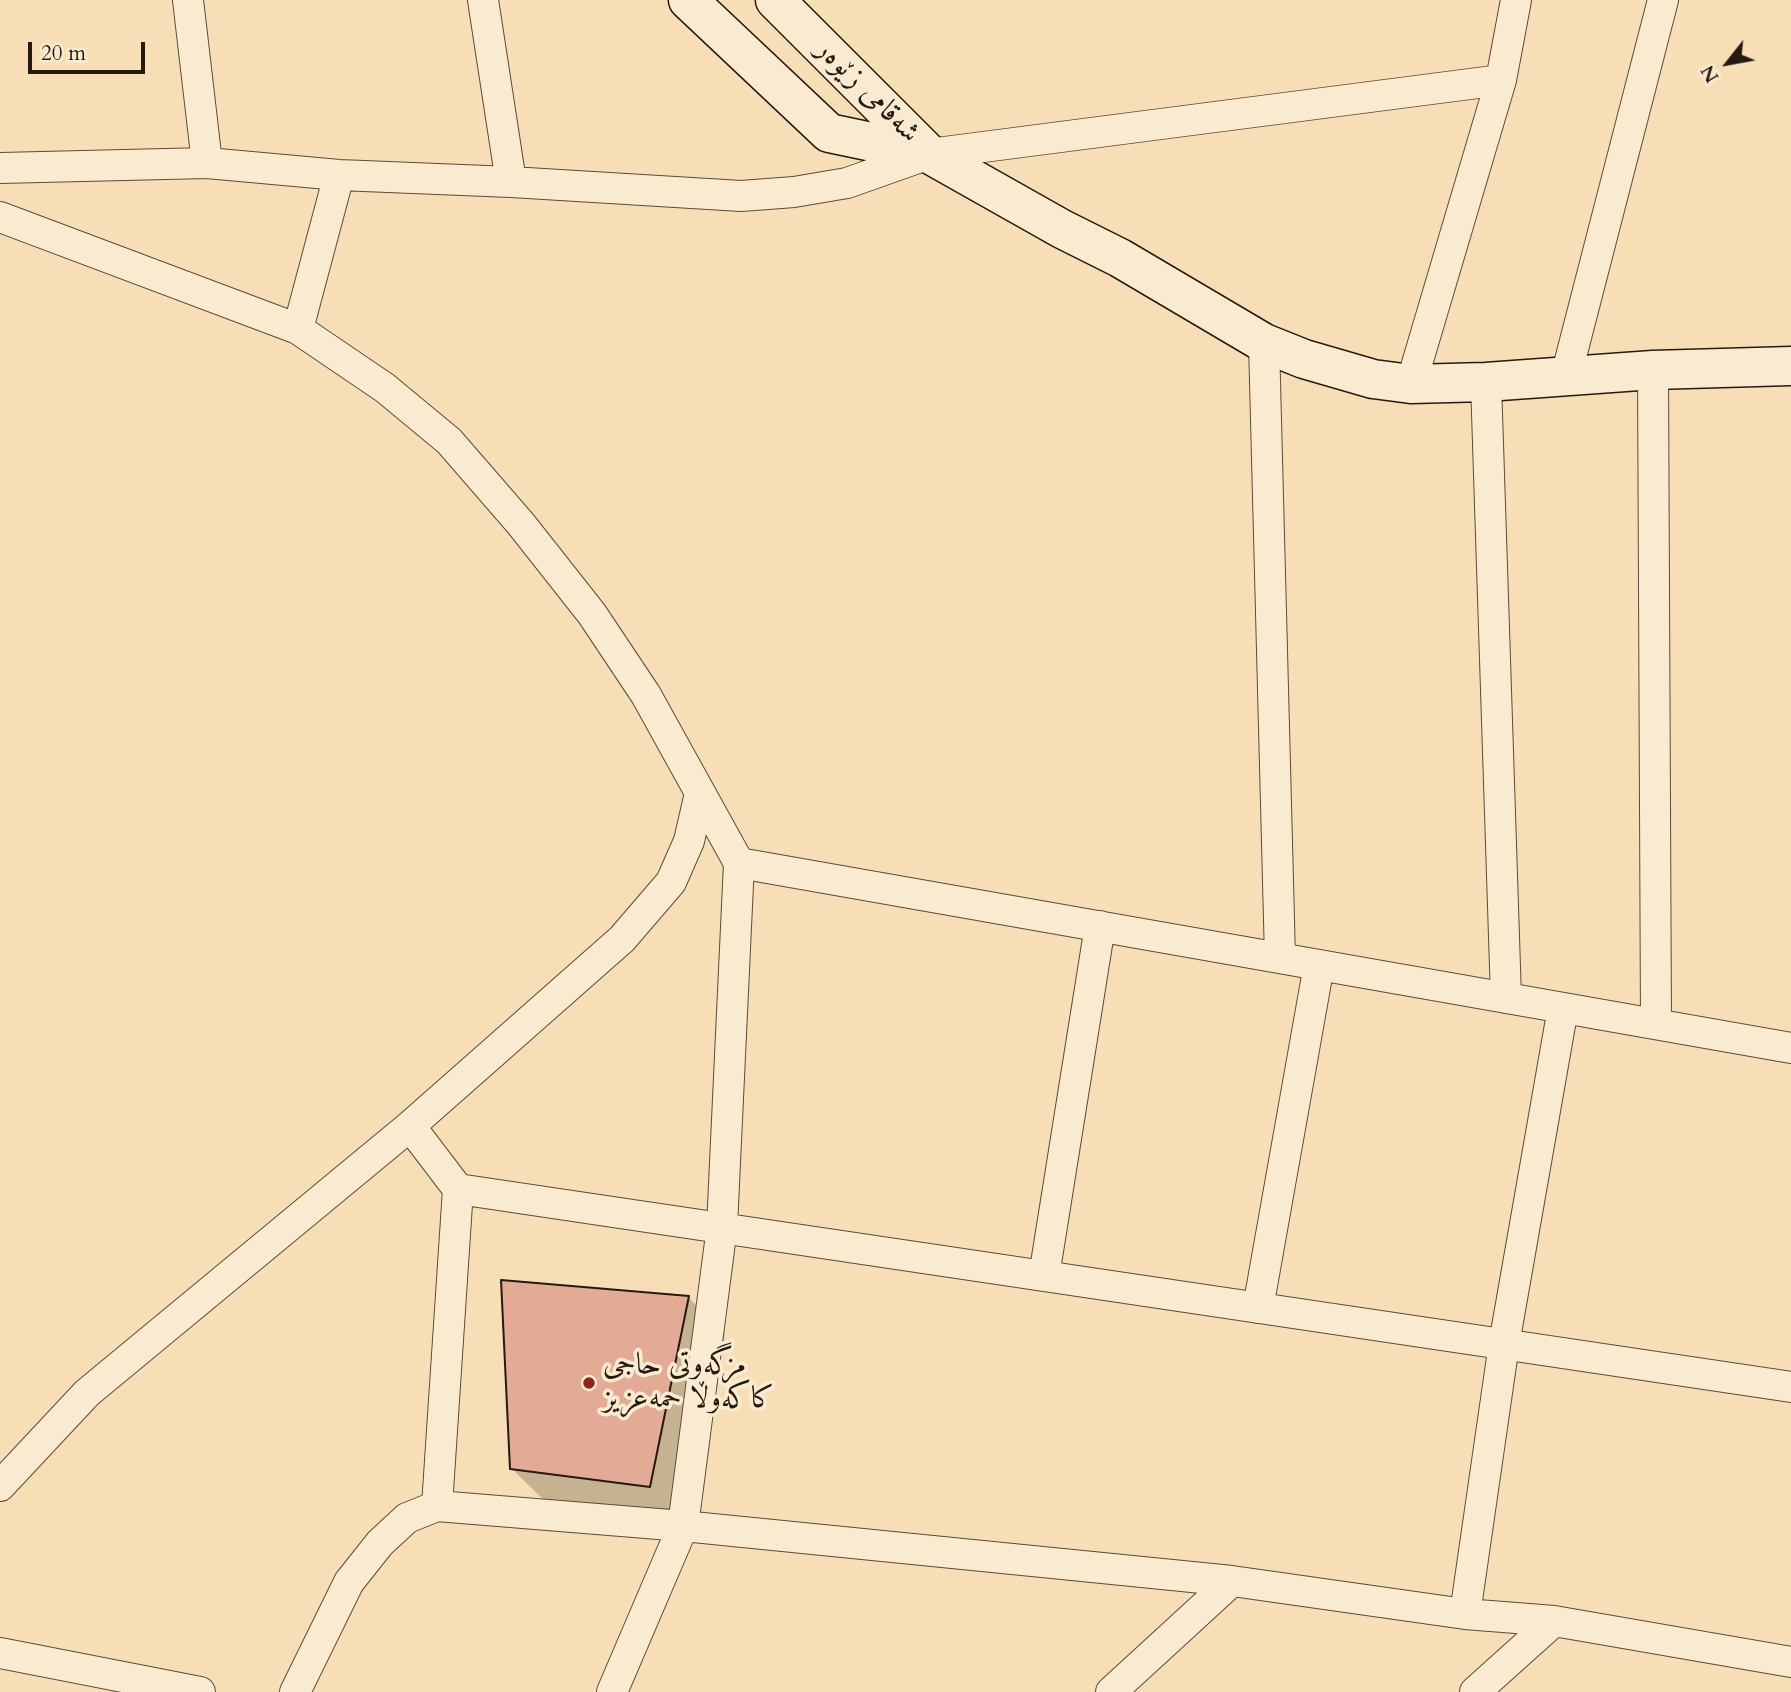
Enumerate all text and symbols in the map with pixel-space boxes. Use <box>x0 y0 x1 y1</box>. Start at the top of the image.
scale bar <box>32 28 149 72</box>
north arrow <box>1693 28 1763 98</box>
street label: شەقامی زێوەر <box>807 32 927 152</box>
text: 20 m <box>41 39 86 68</box>
text: N <box>1695 60 1725 88</box>
place label: مزگەوتی حاجی کاکەوڵا حمەعزیز <box>603 1348 774 1418</box>
marker: مزگەوتی حاجی کاکەوڵا حمەعزیز <box>581 1375 597 1391</box>

